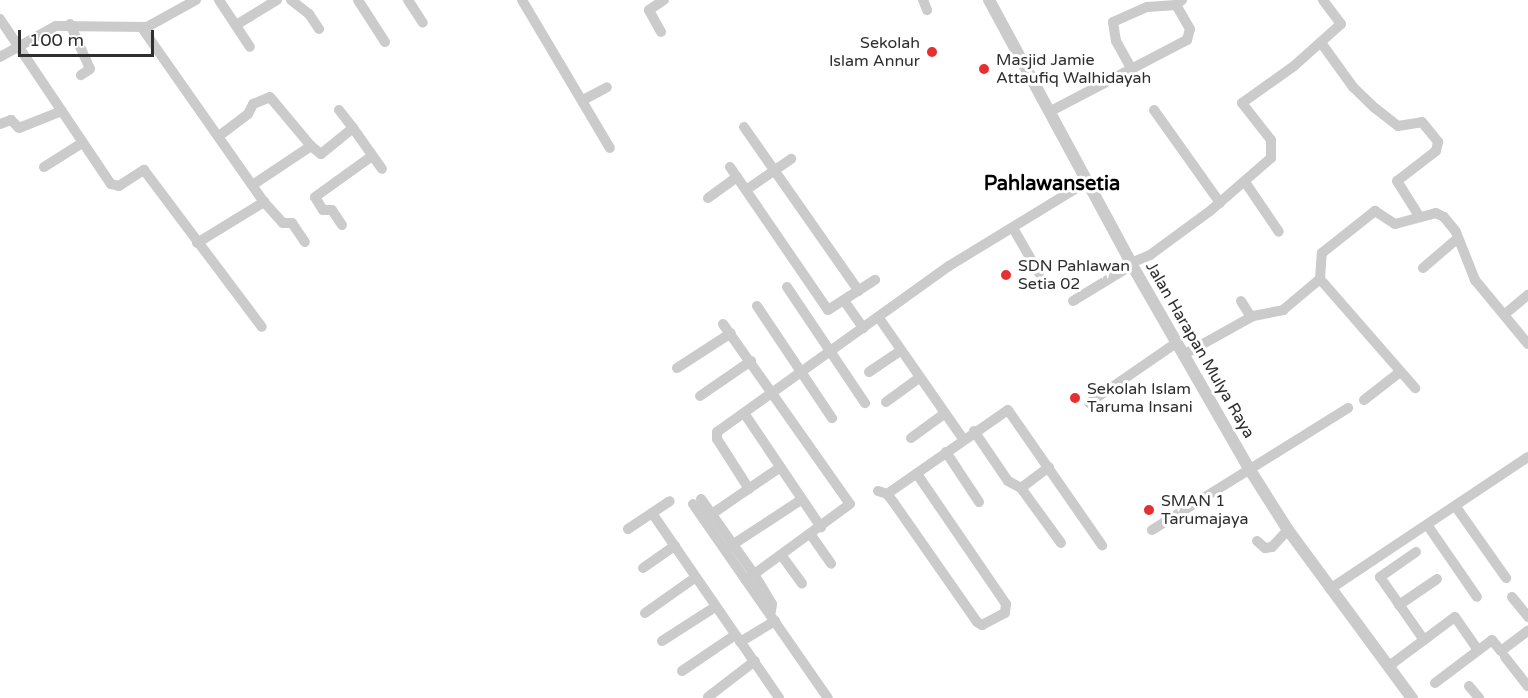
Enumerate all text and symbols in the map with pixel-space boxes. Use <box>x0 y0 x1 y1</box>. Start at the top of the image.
scale bar <box>21 18 158 56</box>
text: 100 m <box>29 29 84 51</box>
place label: Sekolah Islam Annur <box>829 33 920 71</box>
marker: Sekolah Islam Annur <box>925 45 939 59</box>
place label: Masjid Jamie Attaufiq Walhidayah <box>996 50 1151 88</box>
marker: Masjid Jamie Attaufiq Walhidayah <box>977 62 991 76</box>
district label: Pahlawansetia <box>984 172 1120 196</box>
place label: SDN Pahlawan Setia 02 <box>1018 256 1130 294</box>
street label: Jalan Harapan Mulya Raya <box>1141 258 1259 442</box>
marker: SDN Pahlawan Setia 02 <box>999 268 1013 282</box>
place label: Sekolah Islam Taruma Insani <box>1087 379 1193 417</box>
marker: Sekolah Islam Taruma Insani <box>1068 391 1082 405</box>
place label: SMAN 1 Tarumajaya <box>1161 491 1248 529</box>
marker: SMAN 1 Tarumajaya <box>1142 503 1156 517</box>

